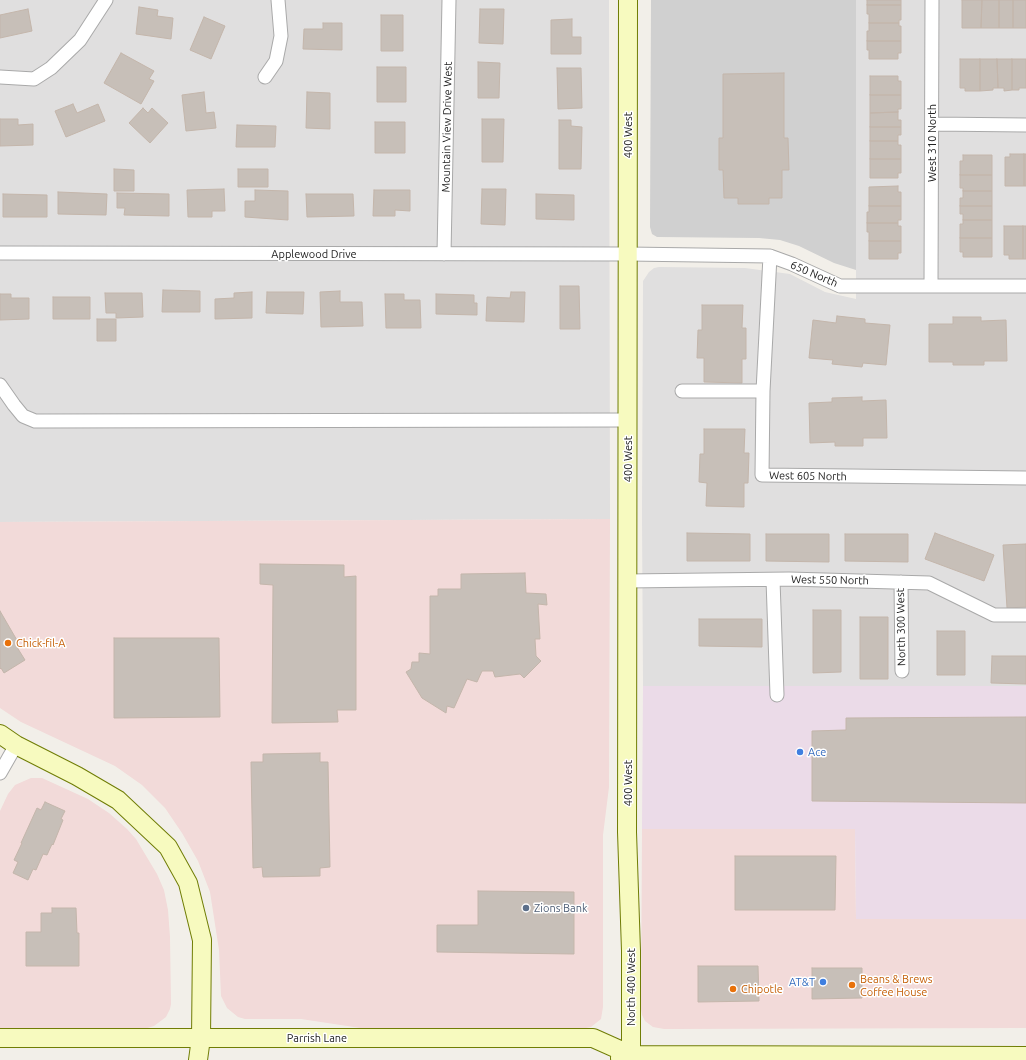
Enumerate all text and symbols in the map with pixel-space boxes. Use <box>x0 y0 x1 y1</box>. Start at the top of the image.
street label: Mountain View Drive West <box>439 61 455 193</box>
street label: West 310 North <box>925 104 939 182</box>
street label: 400 West <box>621 112 635 158</box>
street label: Applewood Drive <box>271 247 357 261</box>
street label: 650 North <box>788 258 840 290</box>
street label: 400 West <box>621 436 635 482</box>
street label: West 605 North <box>769 469 847 483</box>
street label: West 550 North <box>791 573 869 587</box>
street label: North 300 West <box>894 588 908 666</box>
place label: Chick-fil-A <box>16 636 65 650</box>
marker: Chick-fil-A <box>3 638 13 648</box>
place label: Ace <box>808 745 826 759</box>
marker: Ace <box>795 747 805 757</box>
street label: 400 West <box>621 760 635 806</box>
place label: Zions Bank <box>534 901 587 915</box>
marker: Zions Bank <box>521 903 531 913</box>
street label: North 400 West <box>624 948 638 1026</box>
place label: Beans & Brews Coffee House <box>860 972 933 998</box>
place label: AT&T <box>789 975 815 989</box>
marker: AT&T <box>818 977 828 987</box>
marker: Beans & Brews Coffee House <box>847 980 857 990</box>
place label: Chipotle <box>741 982 783 996</box>
marker: Chipotle <box>728 984 738 994</box>
street label: Parrish Lane <box>287 1031 347 1045</box>

